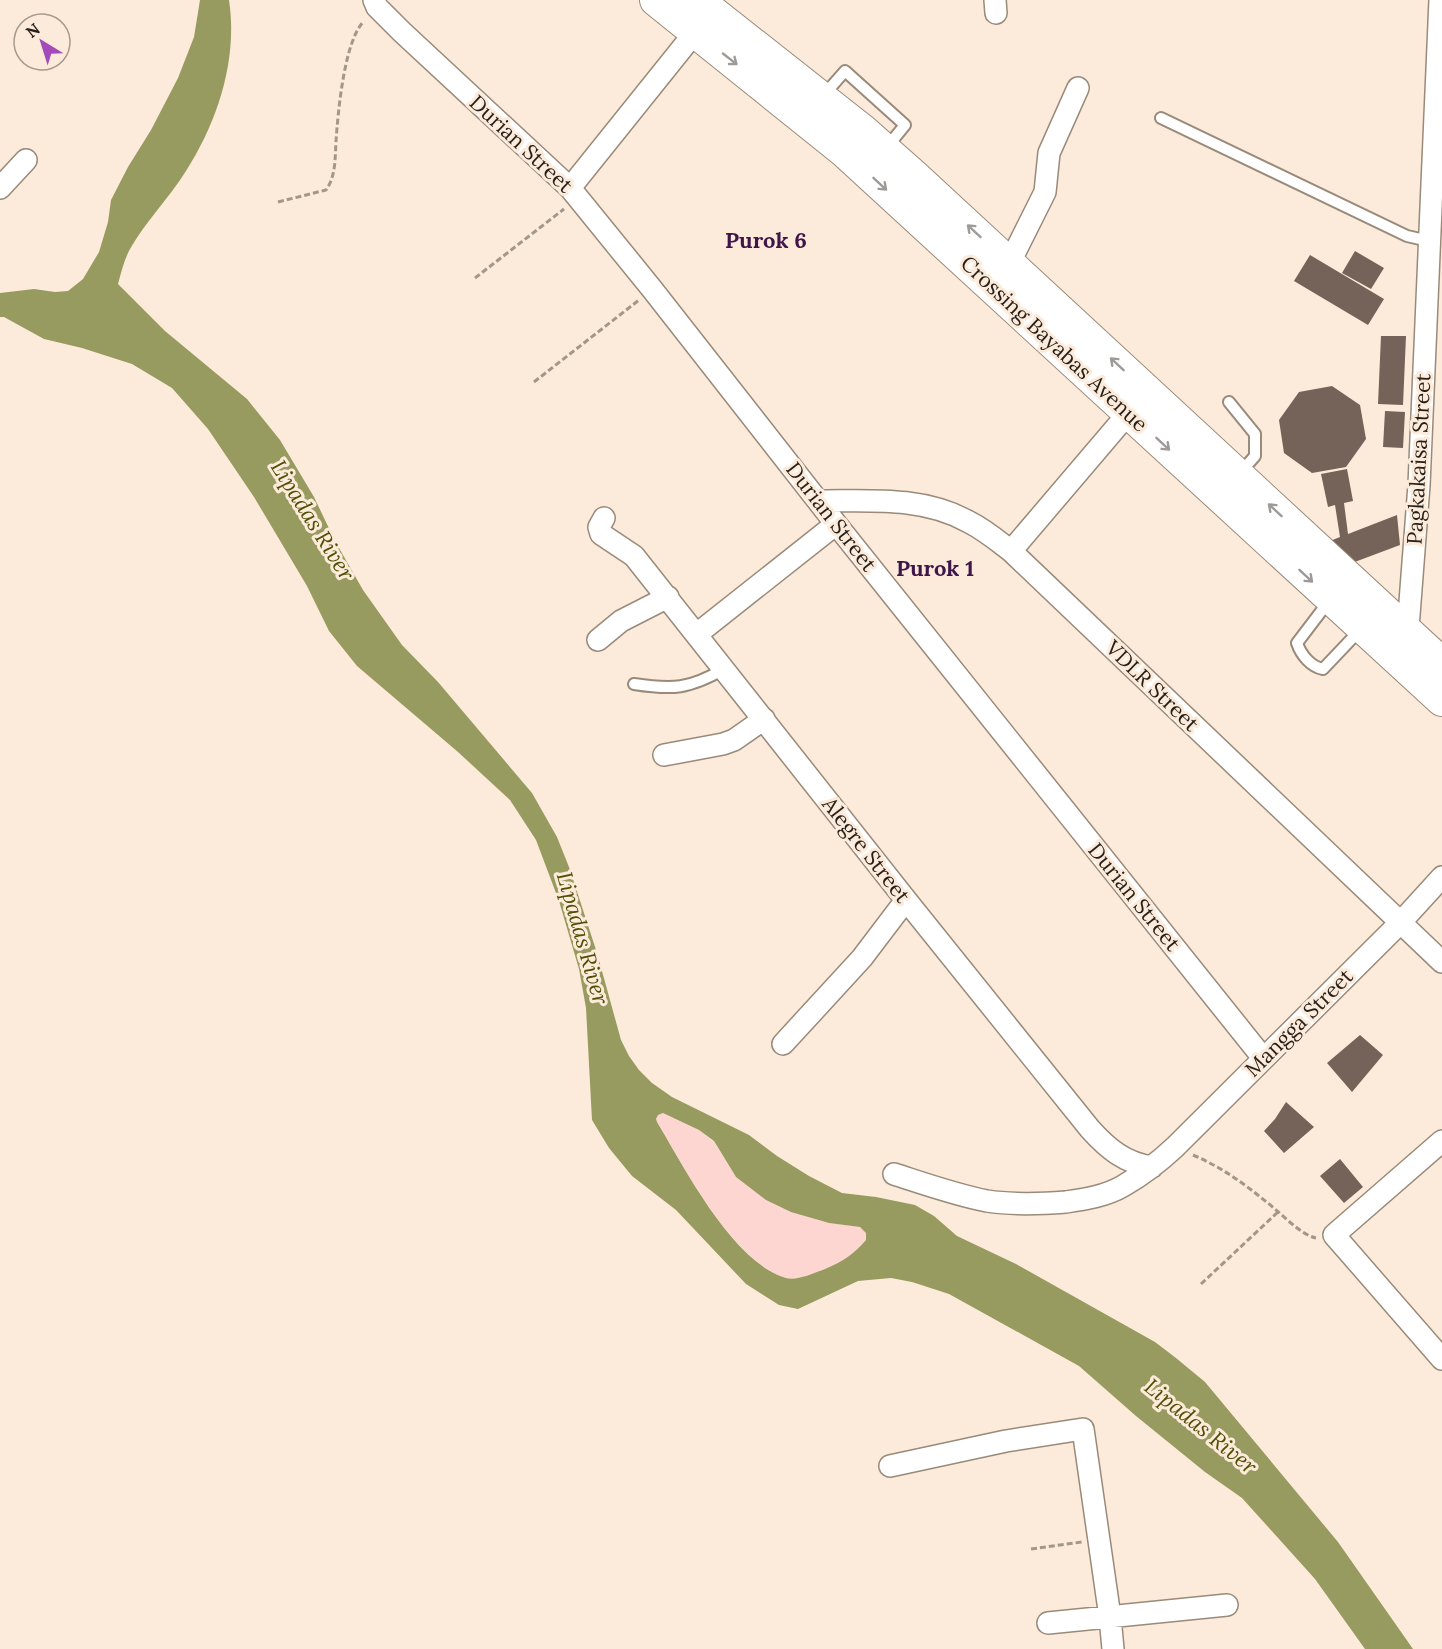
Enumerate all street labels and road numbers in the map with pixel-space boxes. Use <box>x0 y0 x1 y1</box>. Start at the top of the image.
street label: Durian Street <box>464 89 579 199</box>
street label: Crossing Bayabas Avenue <box>955 250 1154 438</box>
street label: Pagkakaisa Street <box>1401 372 1437 545</box>
street label: Durian Street <box>780 456 883 578</box>
street label: VDLR Street <box>1099 634 1205 737</box>
street label: Alegre Street <box>816 790 917 909</box>
street label: Durian Street <box>1082 837 1187 957</box>
street label: Mangga Street <box>1239 962 1359 1082</box>

